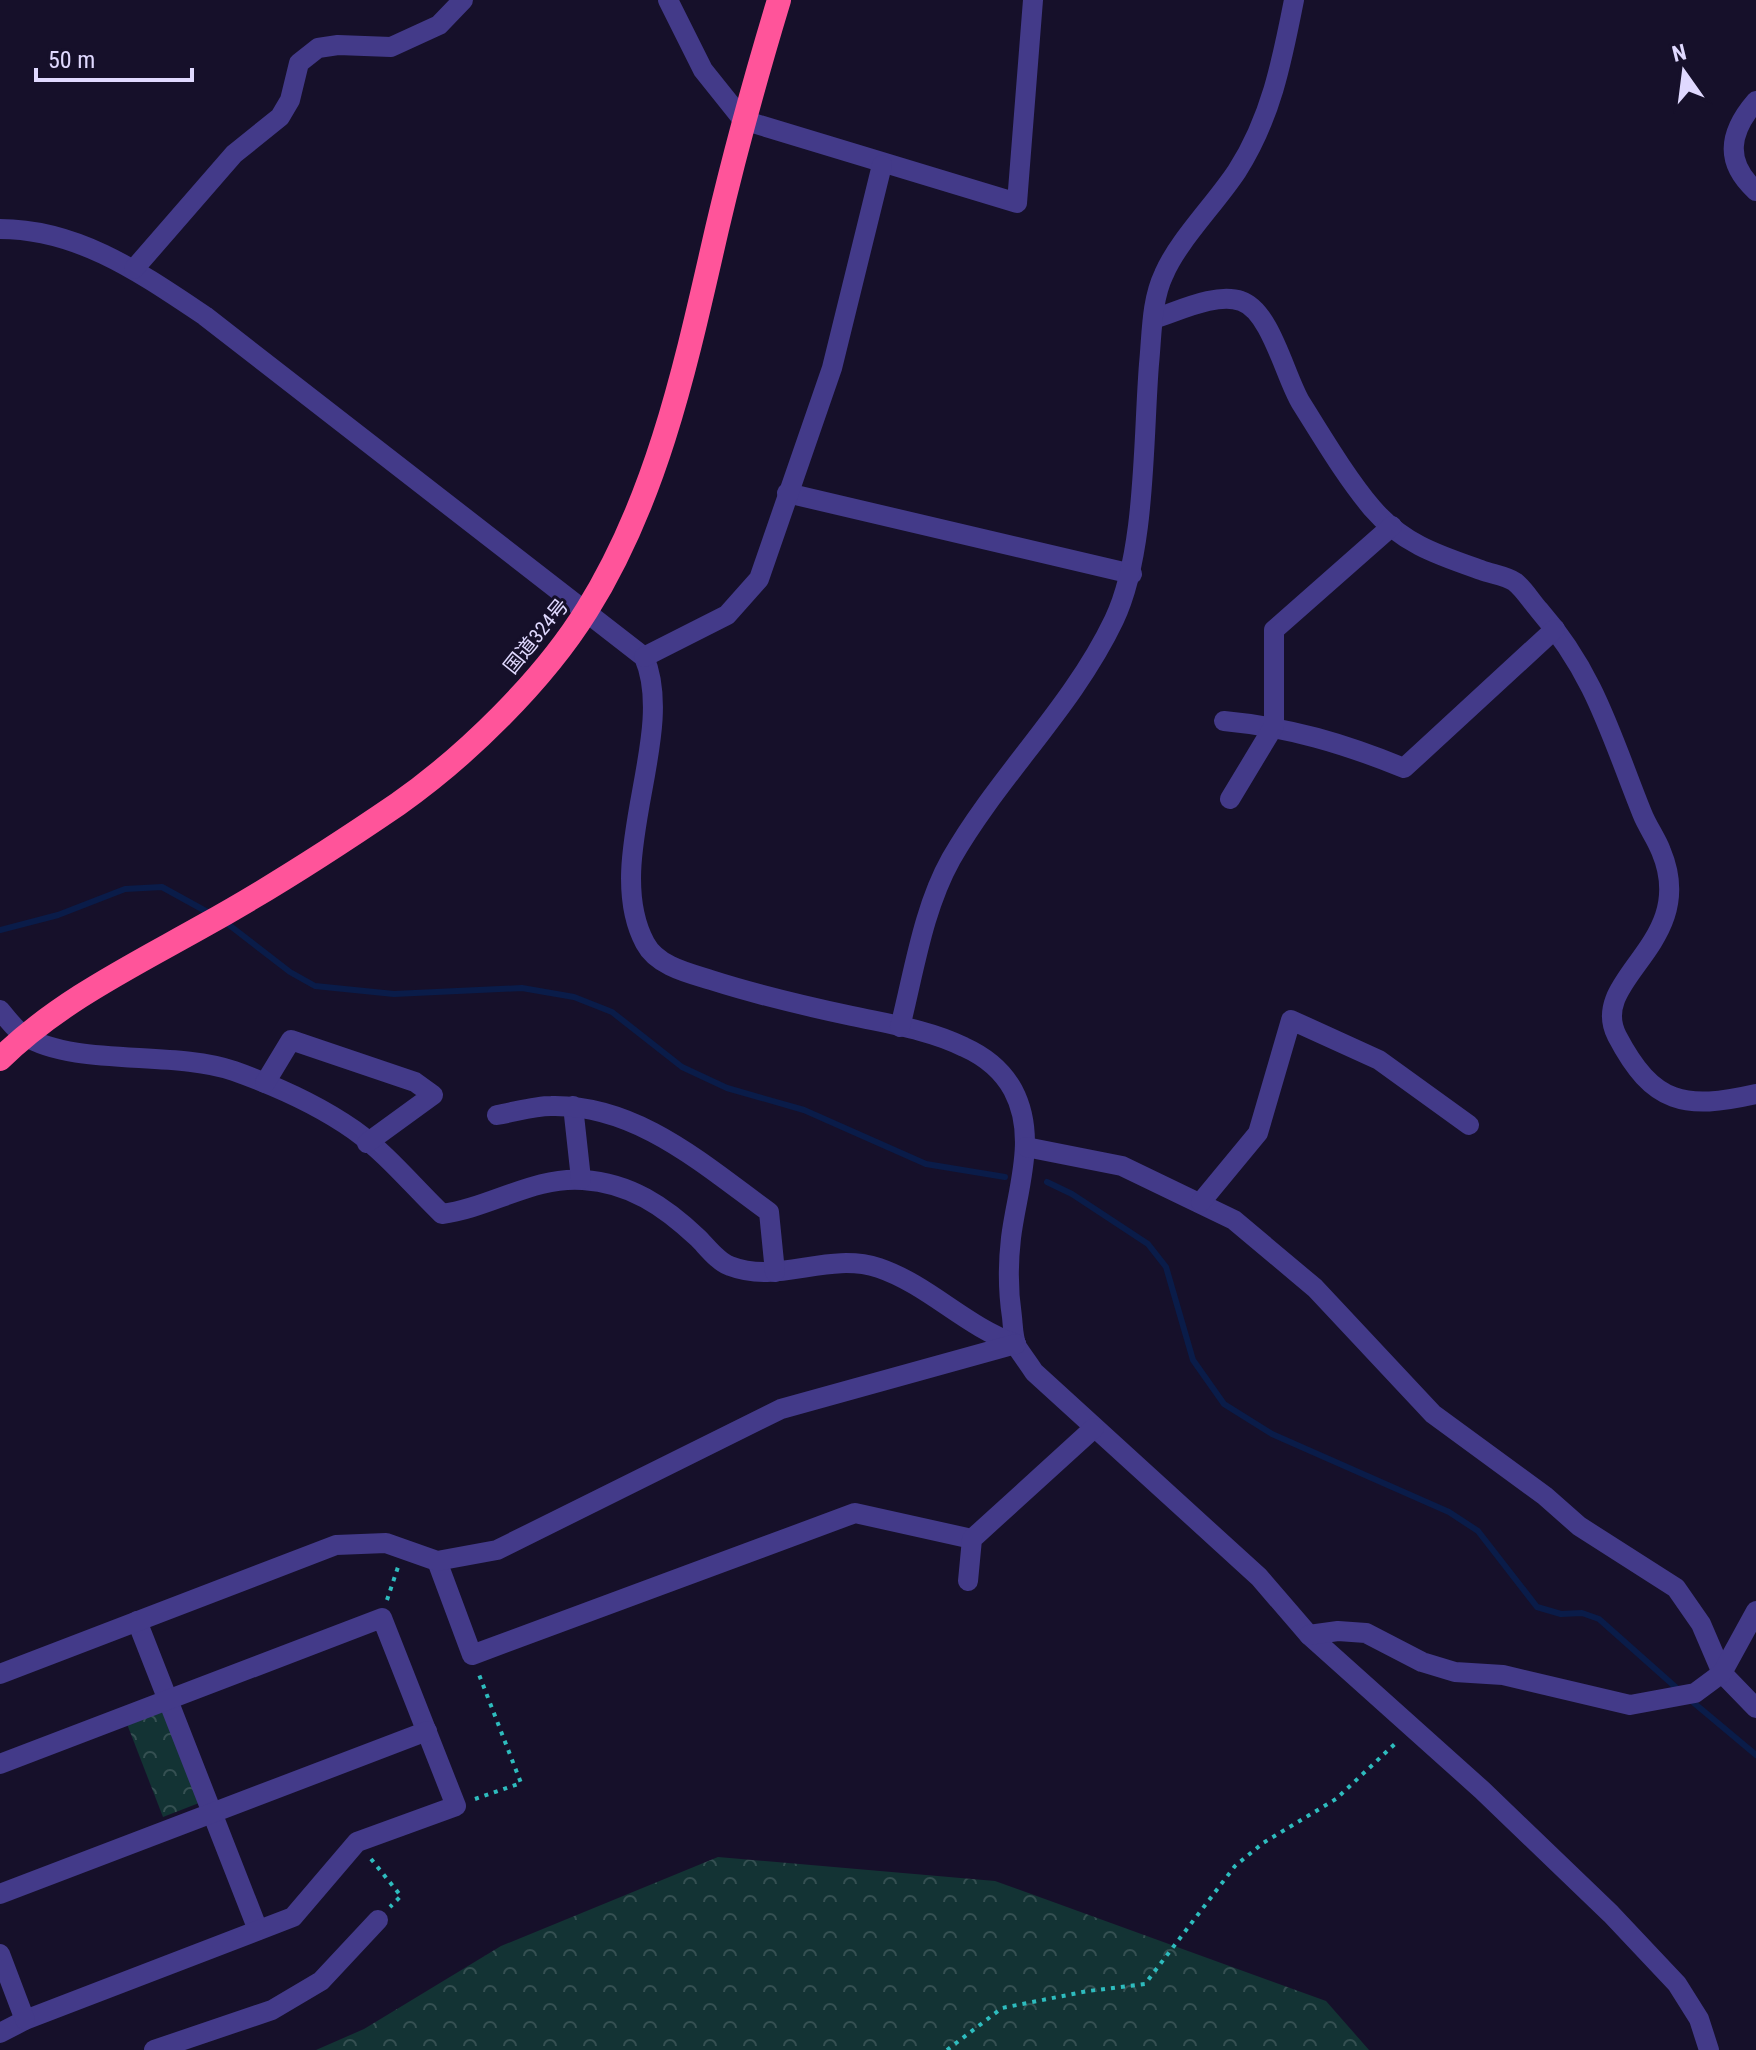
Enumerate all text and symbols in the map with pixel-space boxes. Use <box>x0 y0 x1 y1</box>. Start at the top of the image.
scale bar <box>36 32 192 82</box>
north arrow <box>1644 32 1724 112</box>
text: N <box>1670 39 1689 67</box>
text: 50 m <box>48 46 95 74</box>
street label: 国道324号 <box>498 594 574 678</box>

